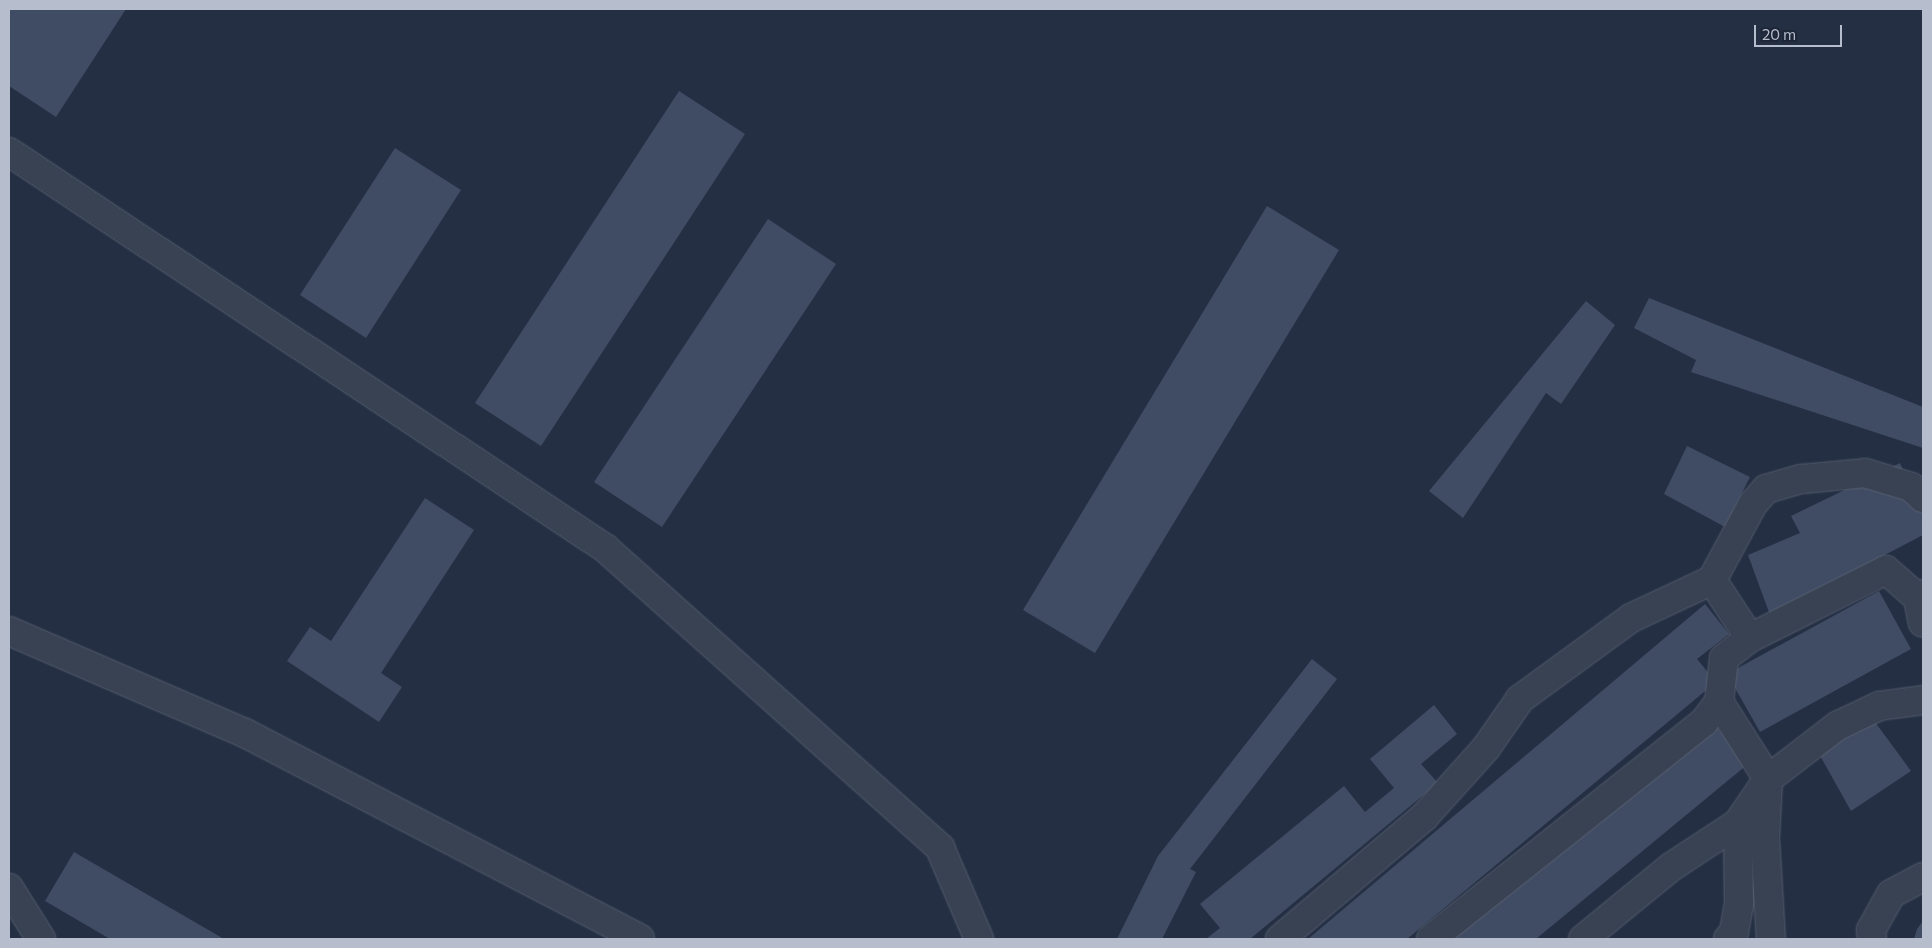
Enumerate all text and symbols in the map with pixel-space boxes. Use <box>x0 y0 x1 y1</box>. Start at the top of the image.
scale bar <box>1757 15 1844 47</box>
text: 20 m <box>1762 25 1796 43</box>

